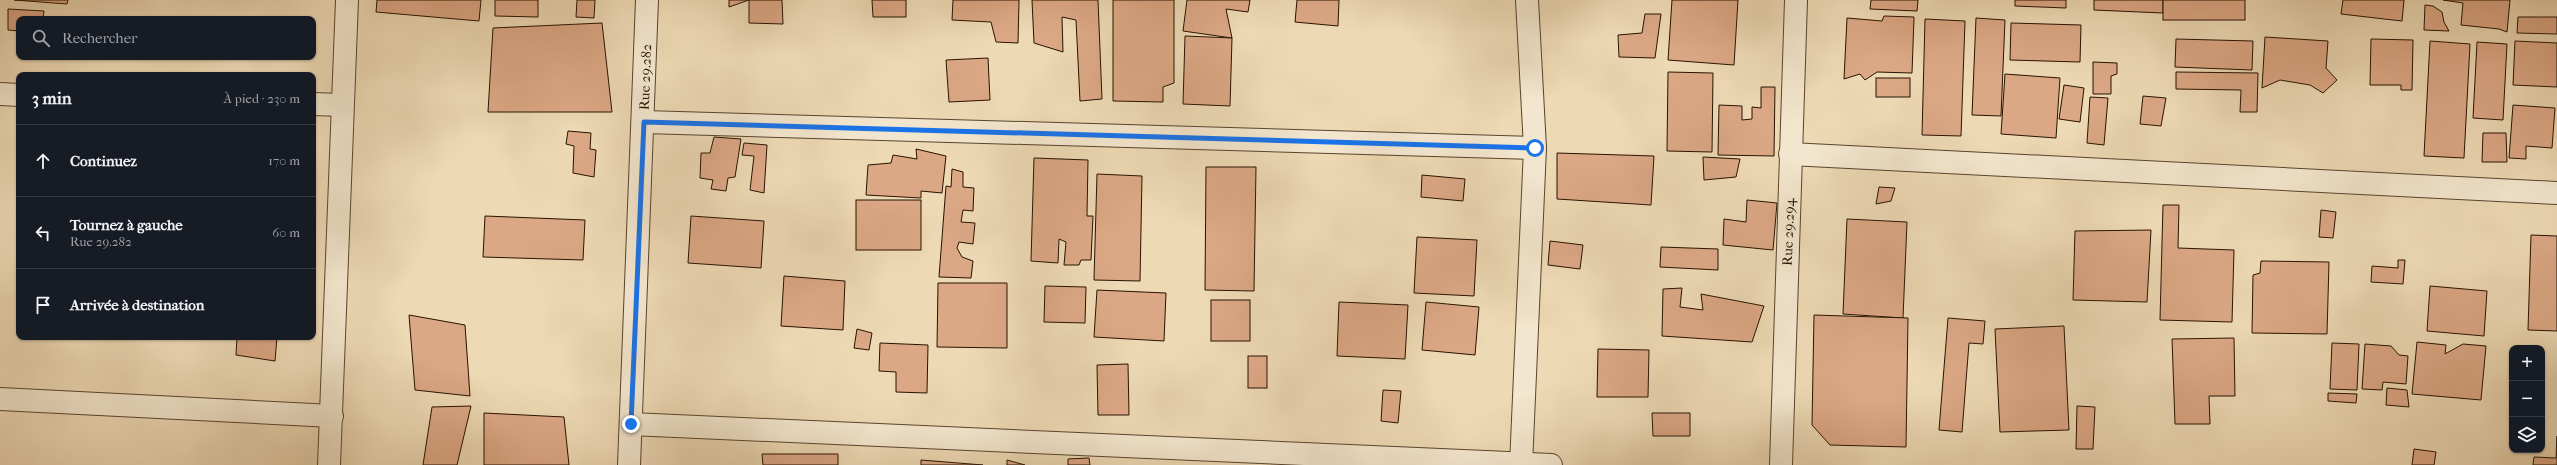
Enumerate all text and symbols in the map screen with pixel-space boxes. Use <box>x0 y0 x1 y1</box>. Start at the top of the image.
search box <box>16 16 316 60</box>
icon: search <box>30 27 52 49</box>
text: Rechercher <box>62 29 137 47</box>
street label: Rue 29.282 <box>636 44 655 110</box>
text: 3 min <box>32 88 72 108</box>
text: À pied · 230 m <box>224 91 300 106</box>
route start <box>1526 139 1544 157</box>
icon: ahead <box>32 150 54 172</box>
text: Continuez <box>70 152 137 170</box>
text: 170 m <box>268 153 300 168</box>
street label: Rue 29.294 <box>1779 197 1798 266</box>
text: Tournez à gauche <box>70 216 183 234</box>
icon: left <box>32 222 54 244</box>
text: 60 m <box>272 225 300 240</box>
text: Rue 29.282 <box>70 234 132 249</box>
icon: arrive <box>32 294 54 316</box>
text: Arrivée à destination <box>70 296 205 314</box>
map controls <box>2509 345 2545 453</box>
button: + <box>2509 345 2545 381</box>
button: − <box>2509 381 2545 417</box>
route end <box>622 415 640 433</box>
button: layers <box>2509 417 2545 453</box>

